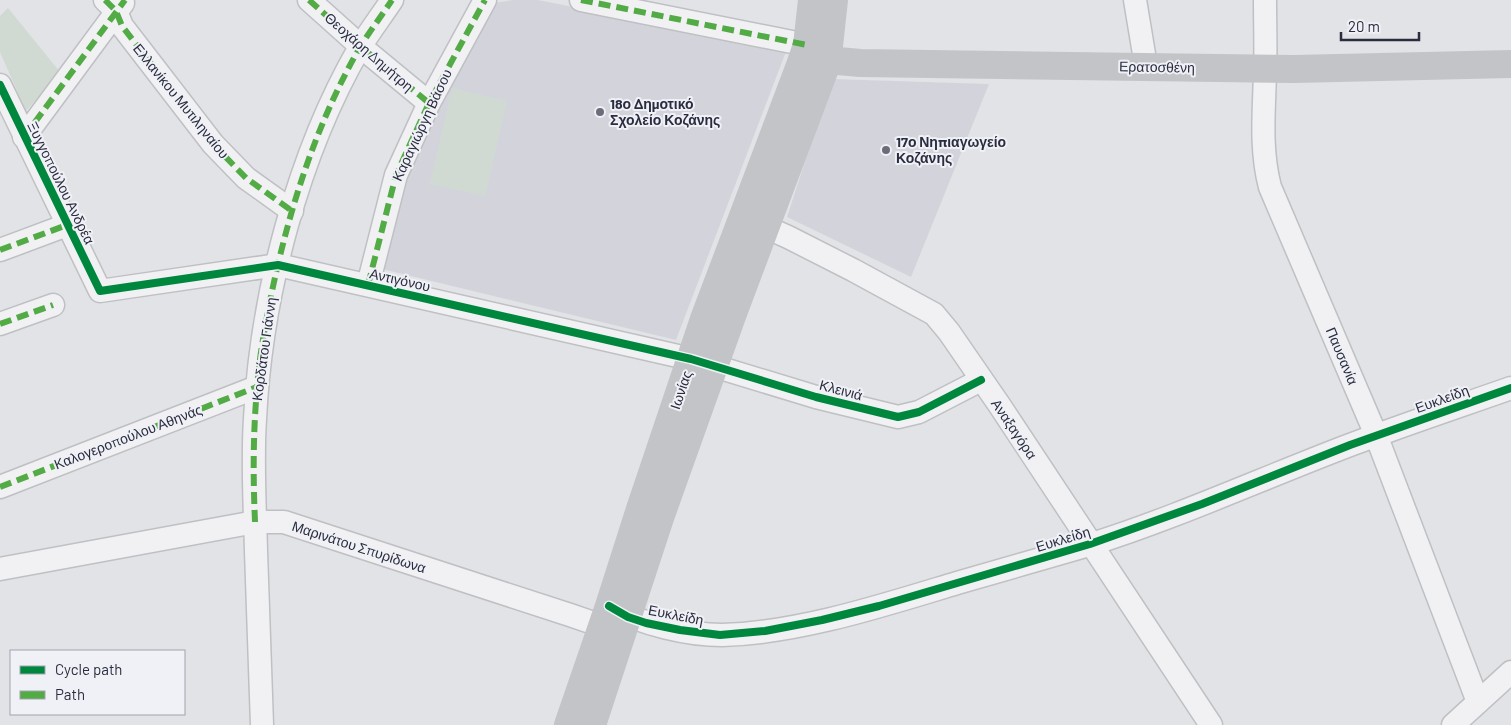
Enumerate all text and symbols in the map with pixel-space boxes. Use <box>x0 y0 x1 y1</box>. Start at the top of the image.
street label: Θεοχάρη Δημήτρη <box>322 9 417 95</box>
scale bar <box>1341 10 1418 42</box>
text: 20 m <box>1348 17 1380 35</box>
street label: Ελλανίκου Μυτιληναίου <box>130 40 233 162</box>
street label: Ερατοσθένη <box>1119 57 1195 76</box>
street label: Καραγιώργη Βάσου <box>388 66 455 183</box>
place label: 18ο Δημοτικό Σχολείο Κοζάνης <box>610 95 720 128</box>
marker: 18ο Δημοτικό Σχολείο Κοζάνης <box>594 106 606 118</box>
street label: Ξυγγοπούλου Ανδρέα <box>24 119 99 247</box>
place label: 17ο Νηπιαγωγείο Κοζάνης <box>896 133 1006 166</box>
marker: 17ο Νηπιαγωγείο Κοζάνης <box>880 144 892 156</box>
street label: Αντιγόνου <box>368 264 432 295</box>
street label: Κορδάτου Γιάννη <box>248 296 279 402</box>
street label: Παυσανία <box>1323 324 1362 387</box>
street label: Ιωνίας <box>666 368 695 411</box>
street label: Κλεινιά <box>818 376 865 403</box>
street label: Ευκλείδη <box>1413 381 1471 416</box>
street label: Αναξαγόρα <box>988 395 1041 462</box>
street label: Καλογεροπούλου Αθηνάς <box>51 400 204 473</box>
street label: Μαρινάτου Σπυρίδωνα <box>290 517 428 576</box>
street label: Ευκλείδη <box>1034 522 1092 555</box>
street label: Ευκλείδη <box>647 601 705 628</box>
legend <box>10 650 185 715</box>
text: Cycle path <box>55 660 122 678</box>
text: Path <box>55 685 85 703</box>

